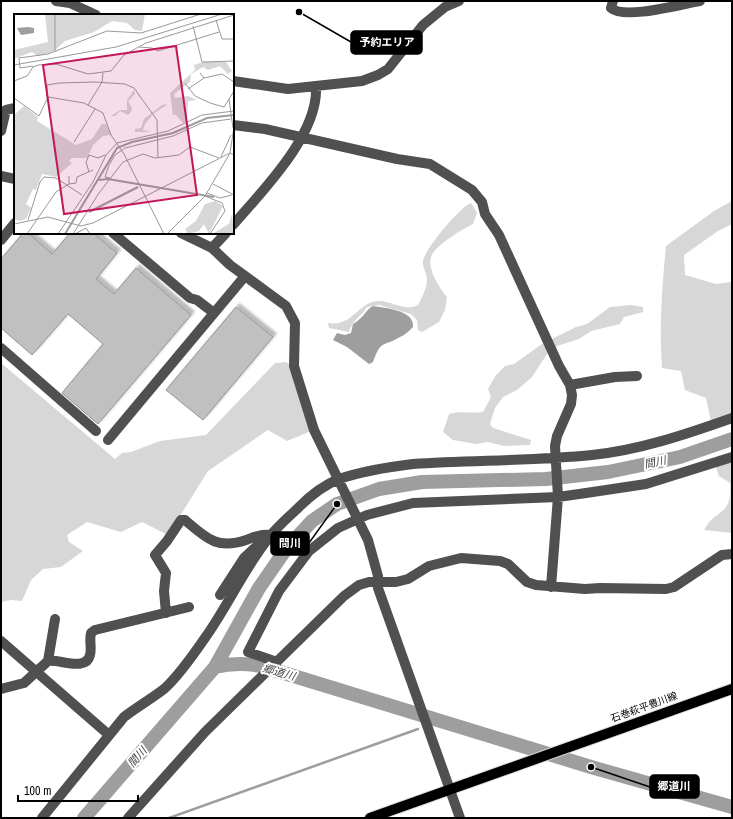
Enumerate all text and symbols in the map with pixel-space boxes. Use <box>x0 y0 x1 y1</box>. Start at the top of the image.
inset map <box>14 14 234 234</box>
callout: 予約エリア <box>351 31 422 54</box>
text: 予約エリア <box>360 35 415 49</box>
water label: 間川 <box>643 453 668 471</box>
callout: 間川 <box>271 532 309 555</box>
text: 間川 <box>279 536 301 550</box>
water label: 郷道川 <box>261 661 298 684</box>
street label: 石巻萩平豊川線 <box>609 689 679 725</box>
water label: 間川 <box>125 743 150 770</box>
callout: 郷道川 <box>650 775 699 798</box>
scale bar <box>18 777 138 803</box>
text: 郷道川 <box>658 779 691 793</box>
text: 100 m <box>24 783 51 799</box>

